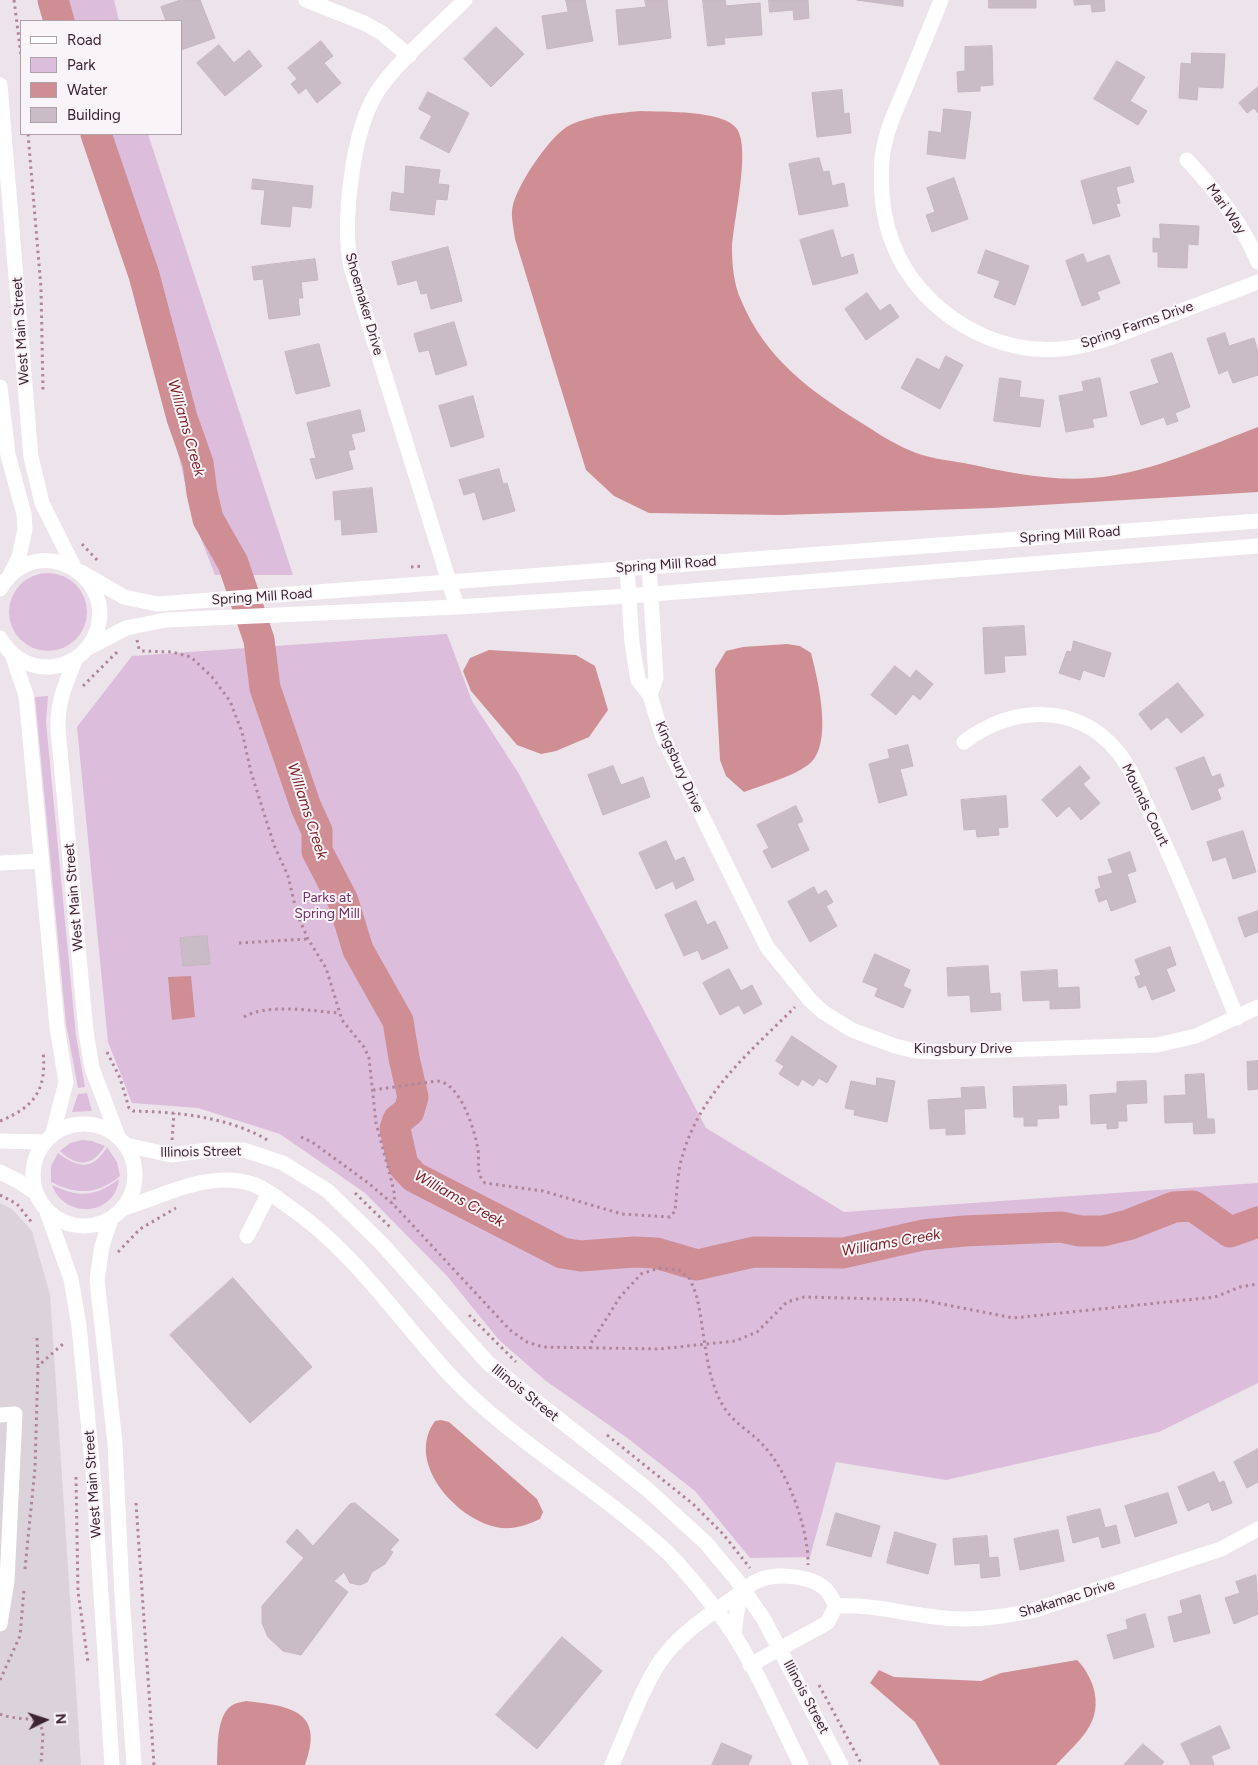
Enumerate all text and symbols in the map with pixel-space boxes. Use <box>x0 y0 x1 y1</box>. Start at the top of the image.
legend <box>20 20 182 135</box>
text: Road <box>67 31 102 49</box>
text: Park <box>67 56 96 74</box>
text: Water <box>67 81 107 99</box>
text: Building <box>67 106 121 124</box>
street label: Mari Way <box>1203 181 1249 237</box>
street label: Shoemaker Drive <box>341 251 387 357</box>
street label: West Main Street <box>9 276 33 386</box>
street label: Spring Farms Drive <box>1078 298 1196 352</box>
water label: Williams Creek <box>164 377 208 479</box>
street label: Spring Mill Road <box>1019 523 1121 547</box>
street label: Spring Mill Road <box>615 553 717 577</box>
street label: Spring Mill Road <box>211 585 313 609</box>
street label: Kingsbury Drive <box>651 719 707 815</box>
water label: Williams Creek <box>283 761 331 861</box>
street label: Mounds Court <box>1118 761 1172 849</box>
street label: West Main Street <box>61 842 87 952</box>
park label: Parks at Spring Mill <box>294 890 360 922</box>
street label: Kingsbury Drive <box>914 1041 1012 1057</box>
street label: Illinois Street <box>160 1143 242 1161</box>
water label: Williams Creek <box>411 1167 507 1231</box>
water label: Williams Creek <box>840 1225 942 1261</box>
street label: Illinois Street <box>488 1361 562 1425</box>
street label: West Main Street <box>81 1429 105 1539</box>
street label: Shakamac Drive <box>1017 1576 1117 1622</box>
street label: Illinois Street <box>779 1657 833 1737</box>
north arrow <box>20 1695 70 1745</box>
text: N <box>52 1713 69 1725</box>

